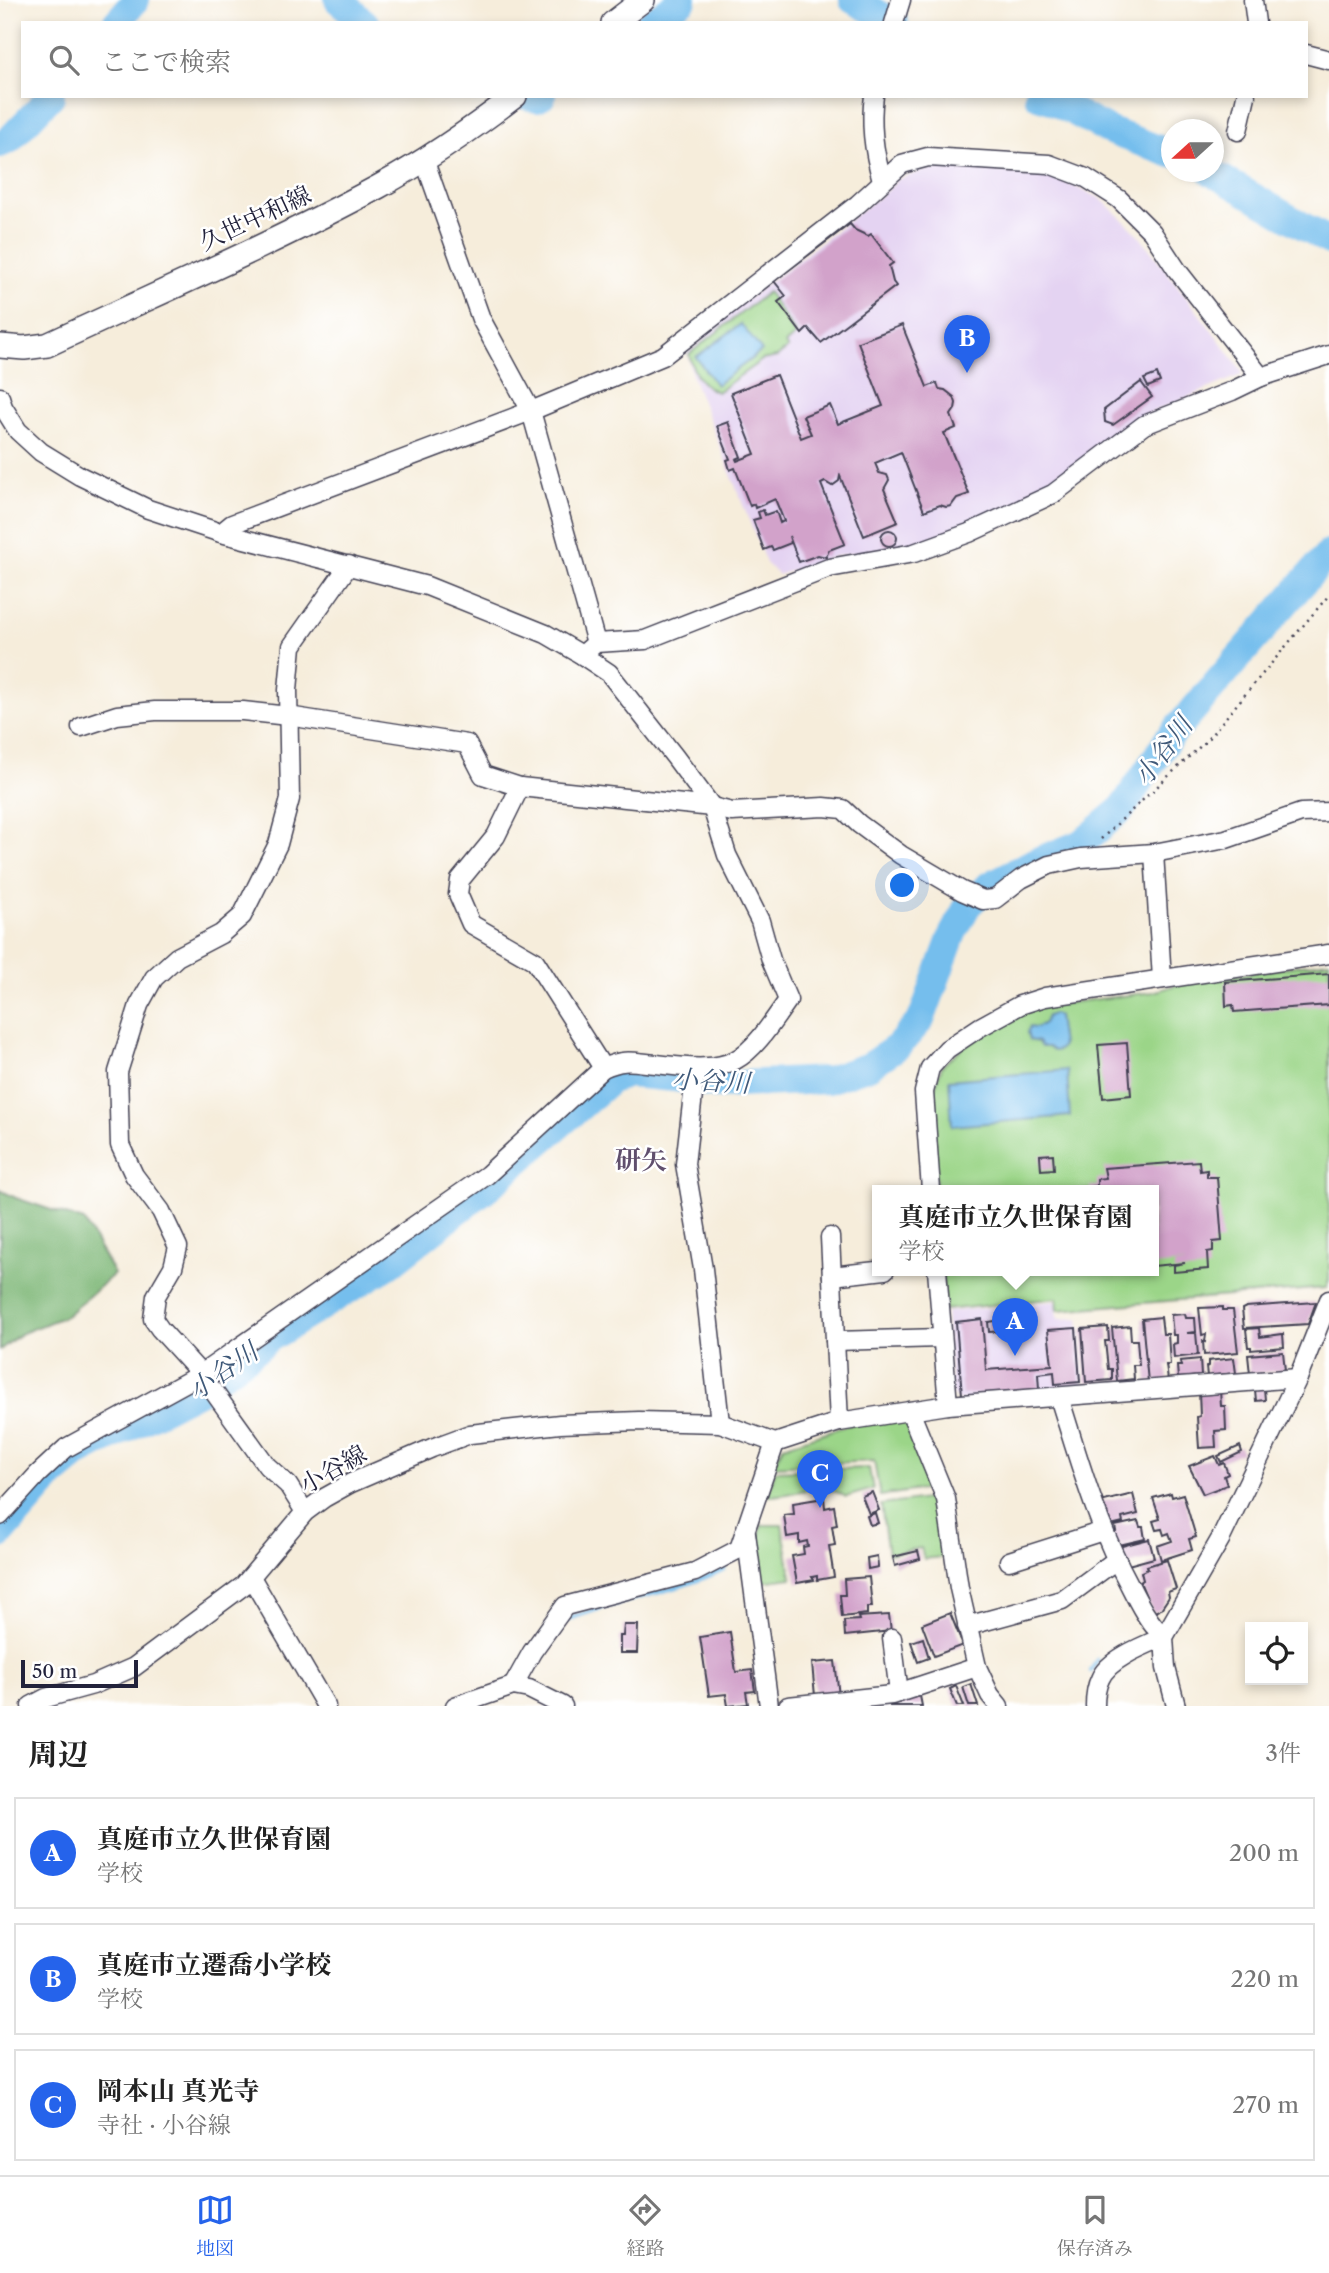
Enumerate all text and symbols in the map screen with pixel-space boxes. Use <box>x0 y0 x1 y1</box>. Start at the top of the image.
search box <box>21 21 1308 98</box>
icon: search <box>45 41 83 79</box>
text: ここで検索 <box>101 46 231 78</box>
north arrow <box>1161 119 1224 182</box>
street label: 久世中和線 <box>194 180 316 256</box>
pin: B <box>944 315 990 373</box>
water label: 小谷川 <box>1127 708 1201 792</box>
your location <box>885 868 919 902</box>
water label: 小谷川 <box>671 1063 754 1099</box>
district label: 研矢 <box>615 1144 667 1176</box>
popup <box>872 1185 1159 1276</box>
text: 真庭市立久世保育園 <box>898 1201 1133 1233</box>
text: 学校 <box>898 1237 944 1265</box>
pin: A <box>992 1298 1038 1356</box>
water label: 小谷川 <box>182 1334 267 1406</box>
street label: 小谷線 <box>294 1439 372 1499</box>
pin: C <box>797 1450 843 1508</box>
map controls <box>1245 1622 1308 1685</box>
button: locate <box>1245 1622 1308 1685</box>
scale bar <box>21 1657 138 1689</box>
text: 50 m <box>32 1660 77 1683</box>
text: 周辺 <box>28 1736 88 1773</box>
text: 3件 <box>1265 1739 1301 1767</box>
text: 真庭市立久世保育園 <box>97 1823 331 1855</box>
text: A <box>44 1839 62 1867</box>
text: 200 m <box>1229 1839 1299 1867</box>
text: 学校 <box>97 1859 143 1887</box>
text: 真庭市立遷喬小学校 <box>97 1949 331 1981</box>
text: B <box>44 1965 62 1993</box>
text: 220 m <box>1230 1965 1299 1993</box>
text: 学校 <box>97 1985 143 2013</box>
text: 岡本山 真光寺 <box>97 2075 260 2107</box>
text: C <box>44 2091 62 2119</box>
text: 270 m <box>1232 2091 1299 2119</box>
text: 寺社 · 小谷線 <box>97 2111 231 2139</box>
tab: 地図 <box>196 2191 234 2260</box>
tab: 経路 <box>626 2191 665 2260</box>
tab: 保存済み <box>1057 2191 1133 2260</box>

